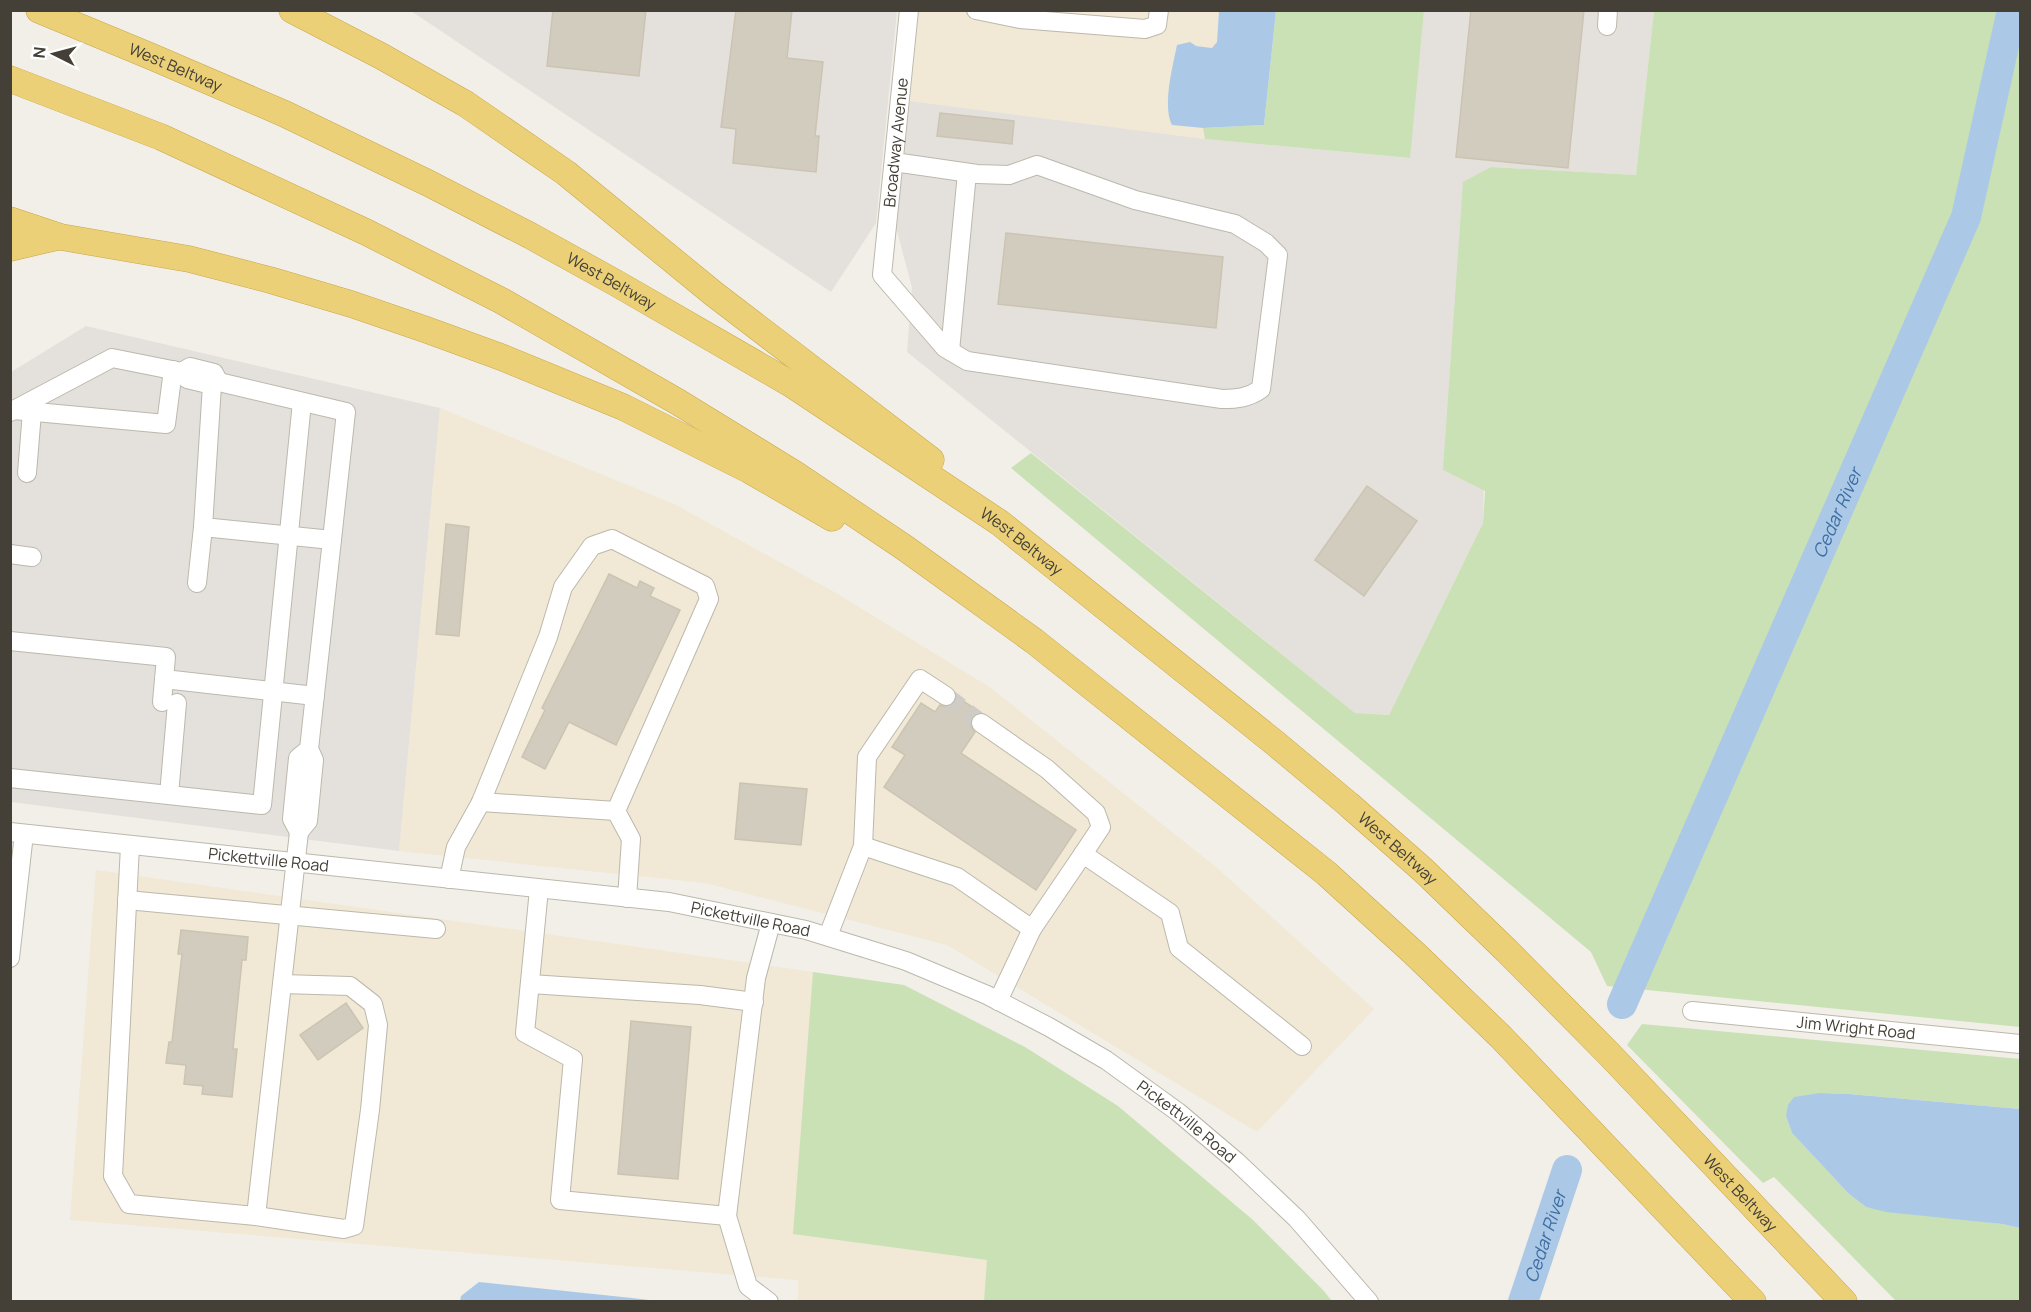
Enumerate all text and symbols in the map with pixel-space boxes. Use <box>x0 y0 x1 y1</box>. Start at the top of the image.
north arrow <box>24 24 84 84</box>
street label: West Beltway <box>126 37 226 97</box>
text: N <box>28 46 51 59</box>
street label: Broadway Avenue <box>878 77 913 208</box>
street label: West Beltway <box>563 247 661 315</box>
water label: Cedar River <box>1807 462 1868 561</box>
street label: West Beltway <box>976 502 1068 581</box>
street label: West Beltway <box>1354 807 1443 890</box>
street label: Pickettville Road <box>207 842 330 877</box>
street label: Pickettville Road <box>689 896 812 942</box>
street label: Jim Wright Road <box>1796 1011 1916 1044</box>
street label: Pickettville Road <box>1133 1075 1241 1168</box>
street label: West Beltway <box>1698 1149 1783 1237</box>
water label: Cedar River <box>1518 1185 1572 1286</box>

